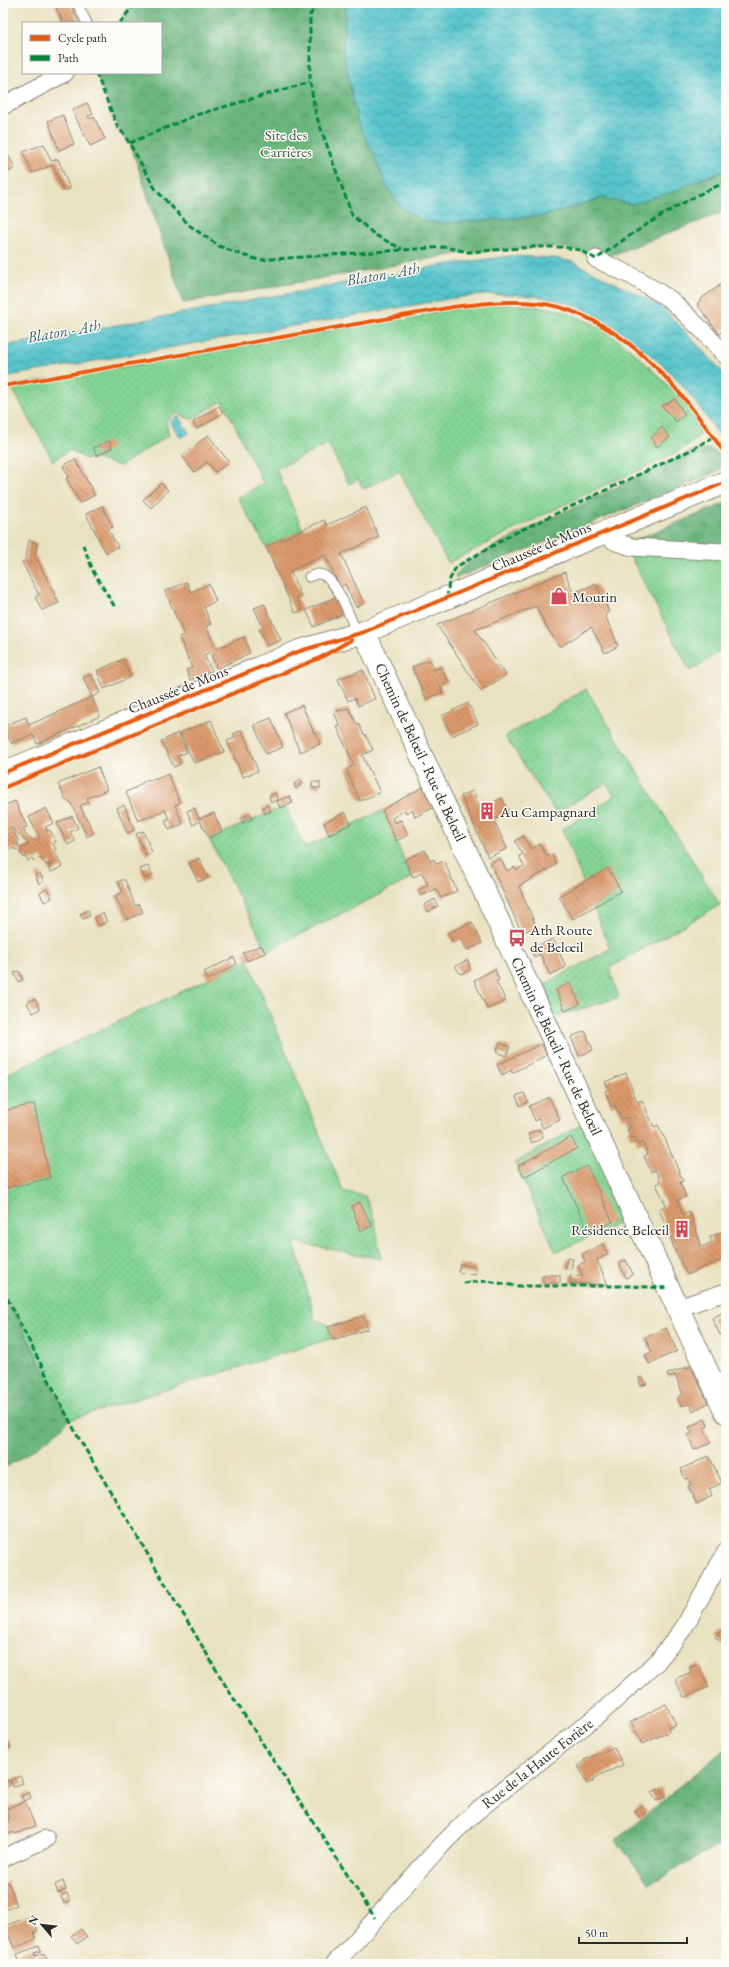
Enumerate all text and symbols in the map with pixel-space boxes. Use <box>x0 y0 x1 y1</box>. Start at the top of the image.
legend <box>22 22 162 74</box>
text: Cycle path <box>58 30 107 46</box>
text: Path <box>58 50 79 66</box>
park label: Site des Carrières <box>260 125 312 161</box>
water label: Blaton - Ath <box>344 257 422 291</box>
water label: Blaton - Ath <box>25 314 103 348</box>
street label: Chaussée de Mons <box>488 516 594 576</box>
shop icon: Mourin <box>549 586 569 606</box>
place label: Mourin <box>572 587 617 606</box>
street label: Chaussée de Mons <box>125 660 231 718</box>
street label: Chemin de Belœil - Rue de Belœil <box>371 660 471 845</box>
building icon: Au Campagnard <box>477 801 497 821</box>
place label: Au Campagnard <box>499 802 597 821</box>
place label: Ath Route de Belœil <box>529 920 593 956</box>
bus stop icon: Ath Route de Belœil <box>507 928 527 948</box>
street label: Chemin de Belœil - Rue de Belœil <box>507 954 607 1139</box>
building icon: Résidence Belœil <box>672 1219 692 1239</box>
place label: Résidence Belœil <box>571 1220 669 1239</box>
street label: Rue de la Haute Forière <box>478 1714 597 1812</box>
north arrow <box>22 1905 62 1945</box>
text: N <box>25 1913 41 1928</box>
scale bar <box>579 1919 687 1945</box>
text: 50 m <box>585 1925 609 1941</box>

